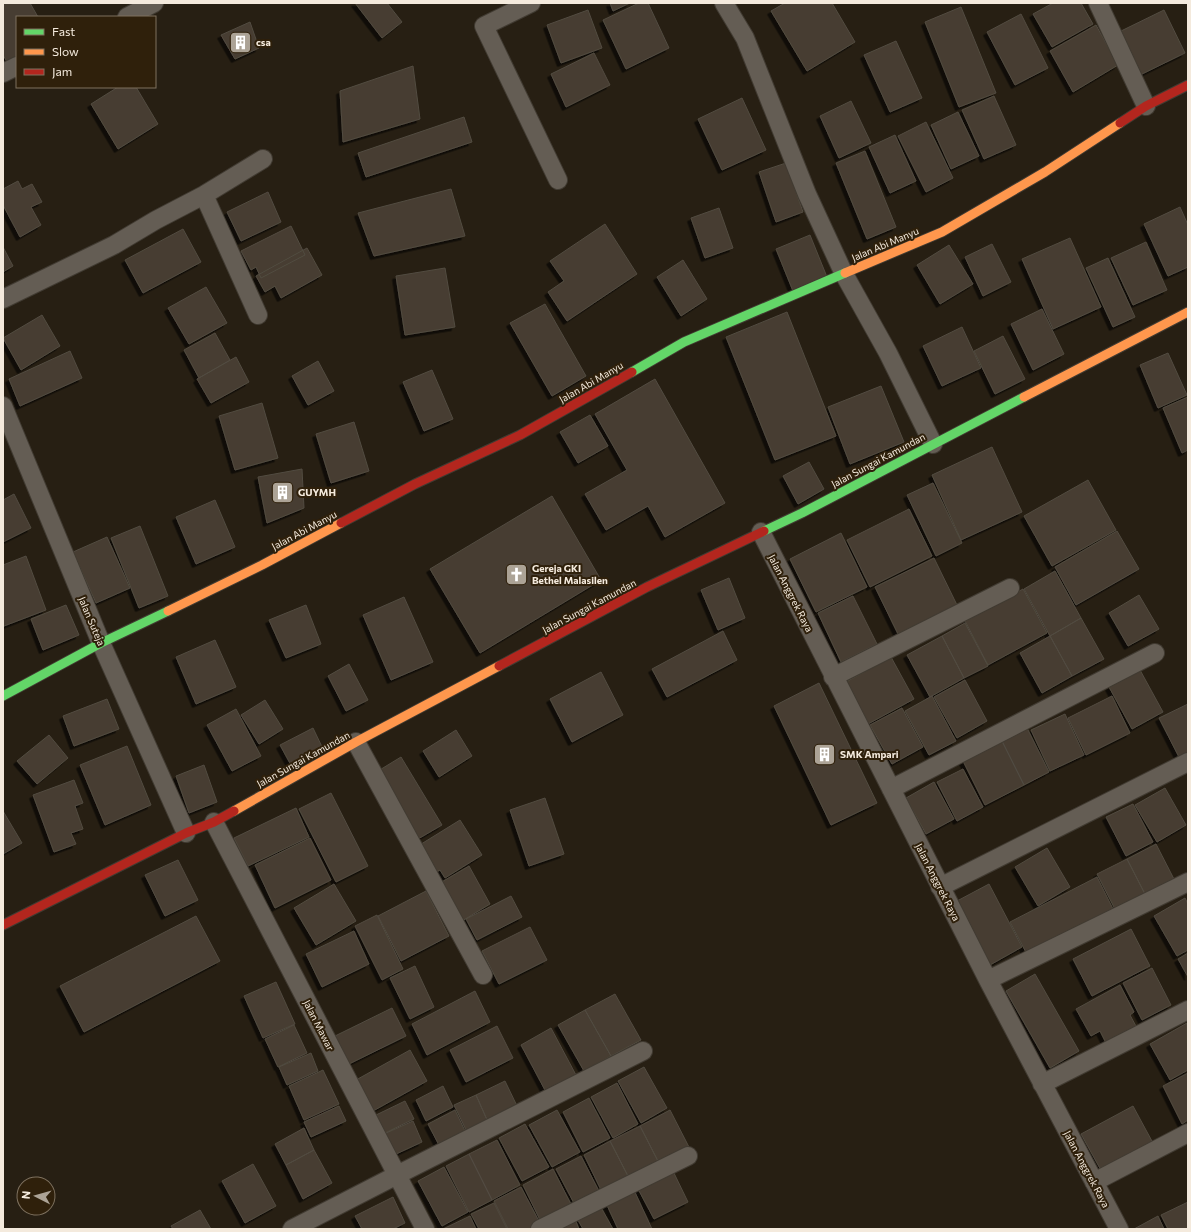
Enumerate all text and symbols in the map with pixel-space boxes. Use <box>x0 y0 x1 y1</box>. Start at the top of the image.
legend <box>16 16 156 88</box>
text: Fast <box>52 24 75 38</box>
building icon: csa <box>228 29 254 55</box>
place label: csa <box>256 36 271 48</box>
text: Slow <box>52 44 79 58</box>
text: Jam <box>52 64 72 79</box>
street label: Jalan Abi Manyu <box>850 224 920 264</box>
street label: Jalan Abi Manyu <box>557 359 625 405</box>
street label: Jalan Sungai Kamundan <box>829 430 927 490</box>
building icon: GUYMH <box>269 479 295 505</box>
place label: GUYMH <box>298 486 336 498</box>
street label: Jalan Abi Manyu <box>269 508 339 552</box>
street label: Jalan Anggrek Raya <box>766 552 816 634</box>
church icon: Gereja GKI Bethel Malasilen <box>503 561 529 587</box>
place label: Gereja GKI Bethel Malasilen <box>532 562 608 586</box>
street label: Jalan Sungai Kamundan <box>540 576 638 636</box>
street label: Jalan Suteja <box>76 595 108 647</box>
street label: Jalan Sungai Kamundan <box>254 728 352 790</box>
building icon: SMK Ampari <box>812 741 838 767</box>
place label: SMK Ampari <box>840 748 899 760</box>
street label: Jalan Anggrek Raya <box>913 841 963 923</box>
street label: Jalan Mawar <box>301 998 337 1052</box>
street label: Jalan Anggrek Raya <box>1062 1128 1112 1210</box>
north arrow <box>16 1176 56 1216</box>
text: N <box>19 1190 32 1200</box>

